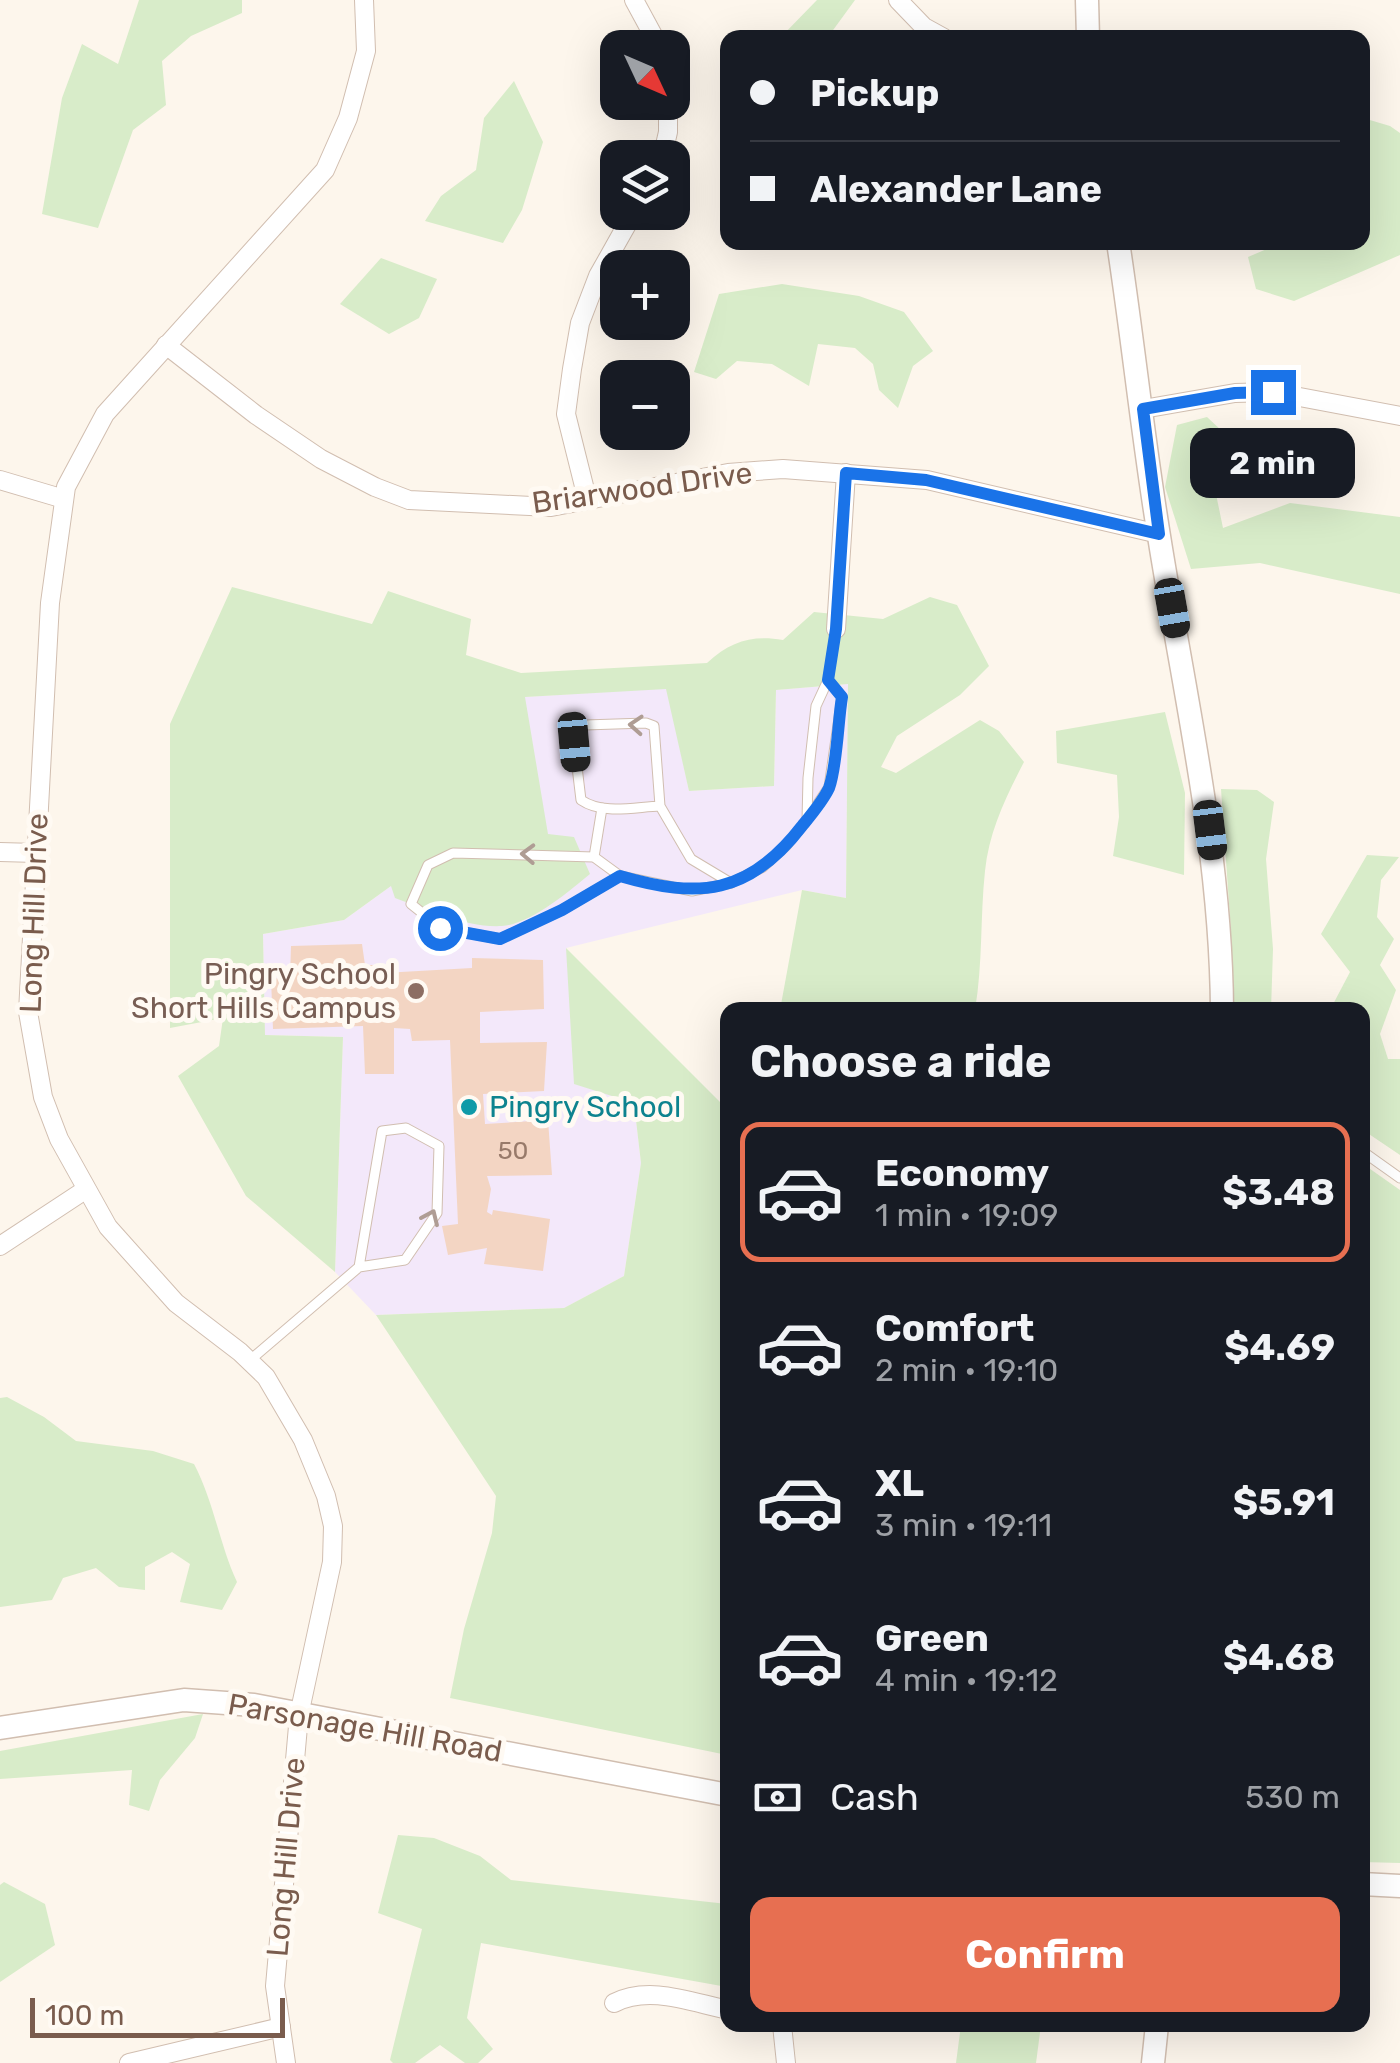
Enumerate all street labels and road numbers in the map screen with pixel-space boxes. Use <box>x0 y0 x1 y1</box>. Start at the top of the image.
street label: Briarwood Drive <box>530 455 754 521</box>
street label: Long Hill Drive <box>13 812 55 1014</box>
street label: Parsonage Hill Road <box>225 1686 505 1770</box>
street label: Long Hill Drive <box>259 1756 313 1958</box>

